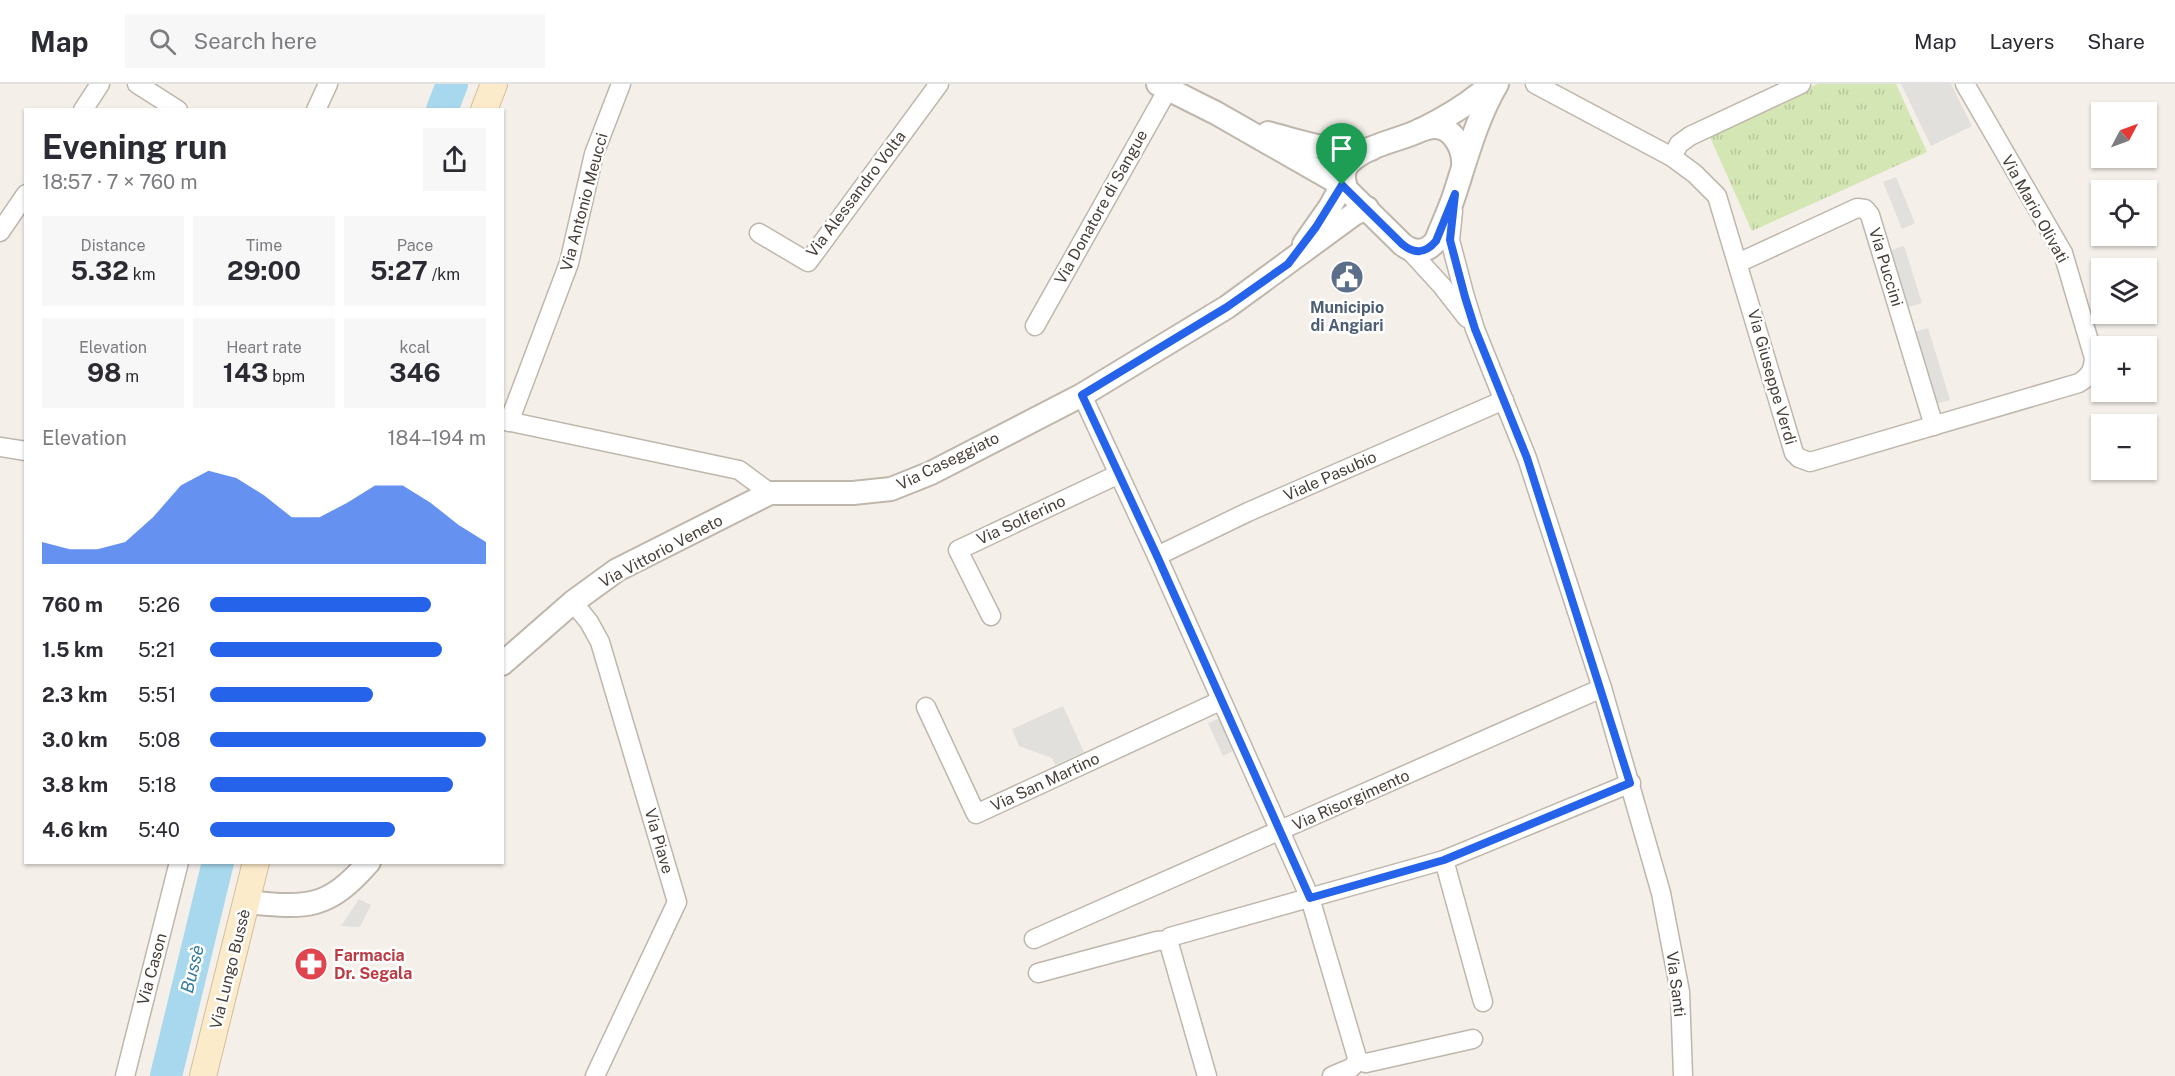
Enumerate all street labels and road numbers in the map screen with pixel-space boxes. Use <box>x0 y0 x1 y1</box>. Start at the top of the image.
street label: Via Alessandro Volta <box>802 127 910 261</box>
street label: Via Donatore di Sangue <box>1051 127 1151 287</box>
street label: Via Antonio Meucci <box>556 131 612 273</box>
street label: Via Mario Olivati <box>1998 152 2072 266</box>
street label: Via Puccini <box>1865 225 1907 309</box>
street label: Via Giuseppe Verdi <box>1744 307 1800 447</box>
street label: Via Caseggiato <box>894 428 1002 494</box>
street label: Viale Pasubio <box>1281 447 1379 505</box>
street label: Via Solferino <box>974 491 1068 549</box>
street label: Via Vittorio Veneto <box>596 510 726 592</box>
street label: Via San Martino <box>988 749 1102 815</box>
street label: Via Risorgimento <box>1290 766 1412 834</box>
street label: Via Piave <box>641 806 677 876</box>
street label: Via Lungo Bussè <box>206 907 254 1031</box>
street label: Via Cason <box>133 931 171 1007</box>
street label: Via Santi <box>1663 950 1689 1018</box>

